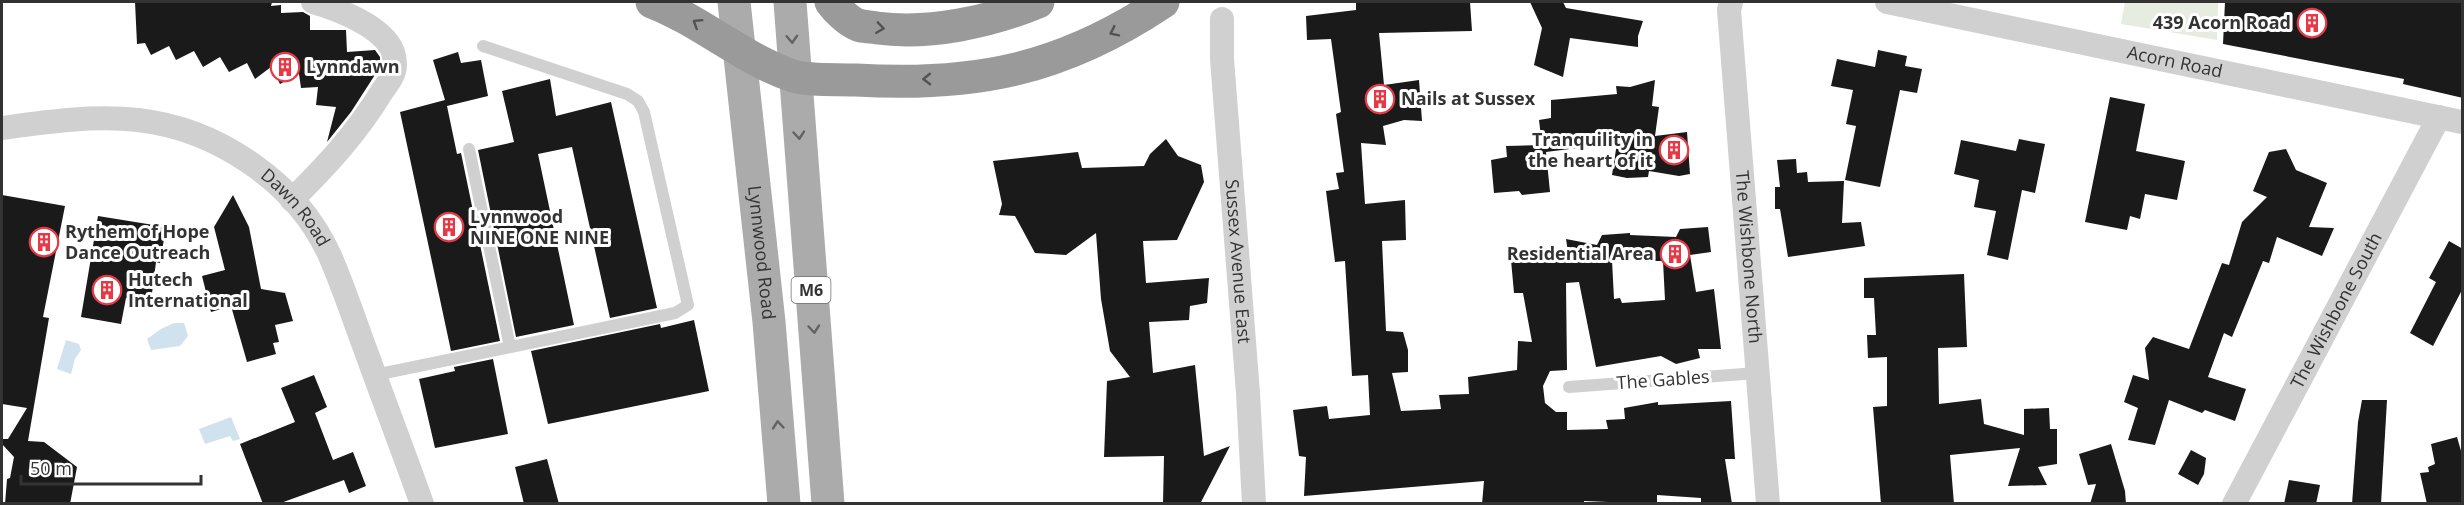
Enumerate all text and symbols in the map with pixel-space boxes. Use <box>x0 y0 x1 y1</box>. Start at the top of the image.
building icon: 439 Acorn Road <box>2296 7 2328 39</box>
place label: 439 Acorn Road <box>2153 10 2291 34</box>
one-way arrow <box>693 19 703 31</box>
one-way arrow <box>875 21 884 34</box>
one-way arrow <box>1109 25 1120 37</box>
one-way arrow <box>785 35 798 44</box>
street label: Acorn Road <box>2125 39 2225 83</box>
building icon: Lynndawn <box>269 51 301 83</box>
place label: Lynndawn <box>306 54 400 78</box>
one-way arrow <box>922 73 931 86</box>
building icon: Nails at Sussex <box>1364 83 1396 115</box>
place label: Nails at Sussex <box>1401 86 1536 110</box>
place label: Tranquility in the heart of it <box>1528 127 1653 172</box>
one-way arrow <box>792 130 805 140</box>
building icon: Tranquility in the heart of it <box>1658 134 1690 166</box>
street label: Dawn Road <box>256 162 336 250</box>
street label: The Wishbone North <box>1731 169 1768 344</box>
street label: Sussex Avenue East <box>1220 178 1257 344</box>
street label: Lynnwood Road <box>743 184 782 321</box>
place label: Lynnwood NINE ONE NINE <box>470 204 609 249</box>
building icon: Lynnwood NINE ONE NINE <box>433 211 465 243</box>
place label: Rythem of Hope Dance Outreach <box>65 219 210 264</box>
building icon: Rythem of Hope Dance Outreach <box>28 226 60 258</box>
street label: The Wishbone South <box>2284 228 2387 392</box>
building icon: Residential Area <box>1659 238 1691 270</box>
place label: Residential Area <box>1507 241 1654 265</box>
place label: Hutech International <box>128 267 248 312</box>
building icon: Hutech International <box>91 274 123 306</box>
road number: M6 <box>792 277 830 303</box>
one-way arrow <box>807 325 820 334</box>
street label: The Gables <box>1616 364 1710 394</box>
one-way arrow <box>771 420 784 429</box>
scale bar <box>21 448 201 486</box>
text: 50 m <box>30 456 72 480</box>

